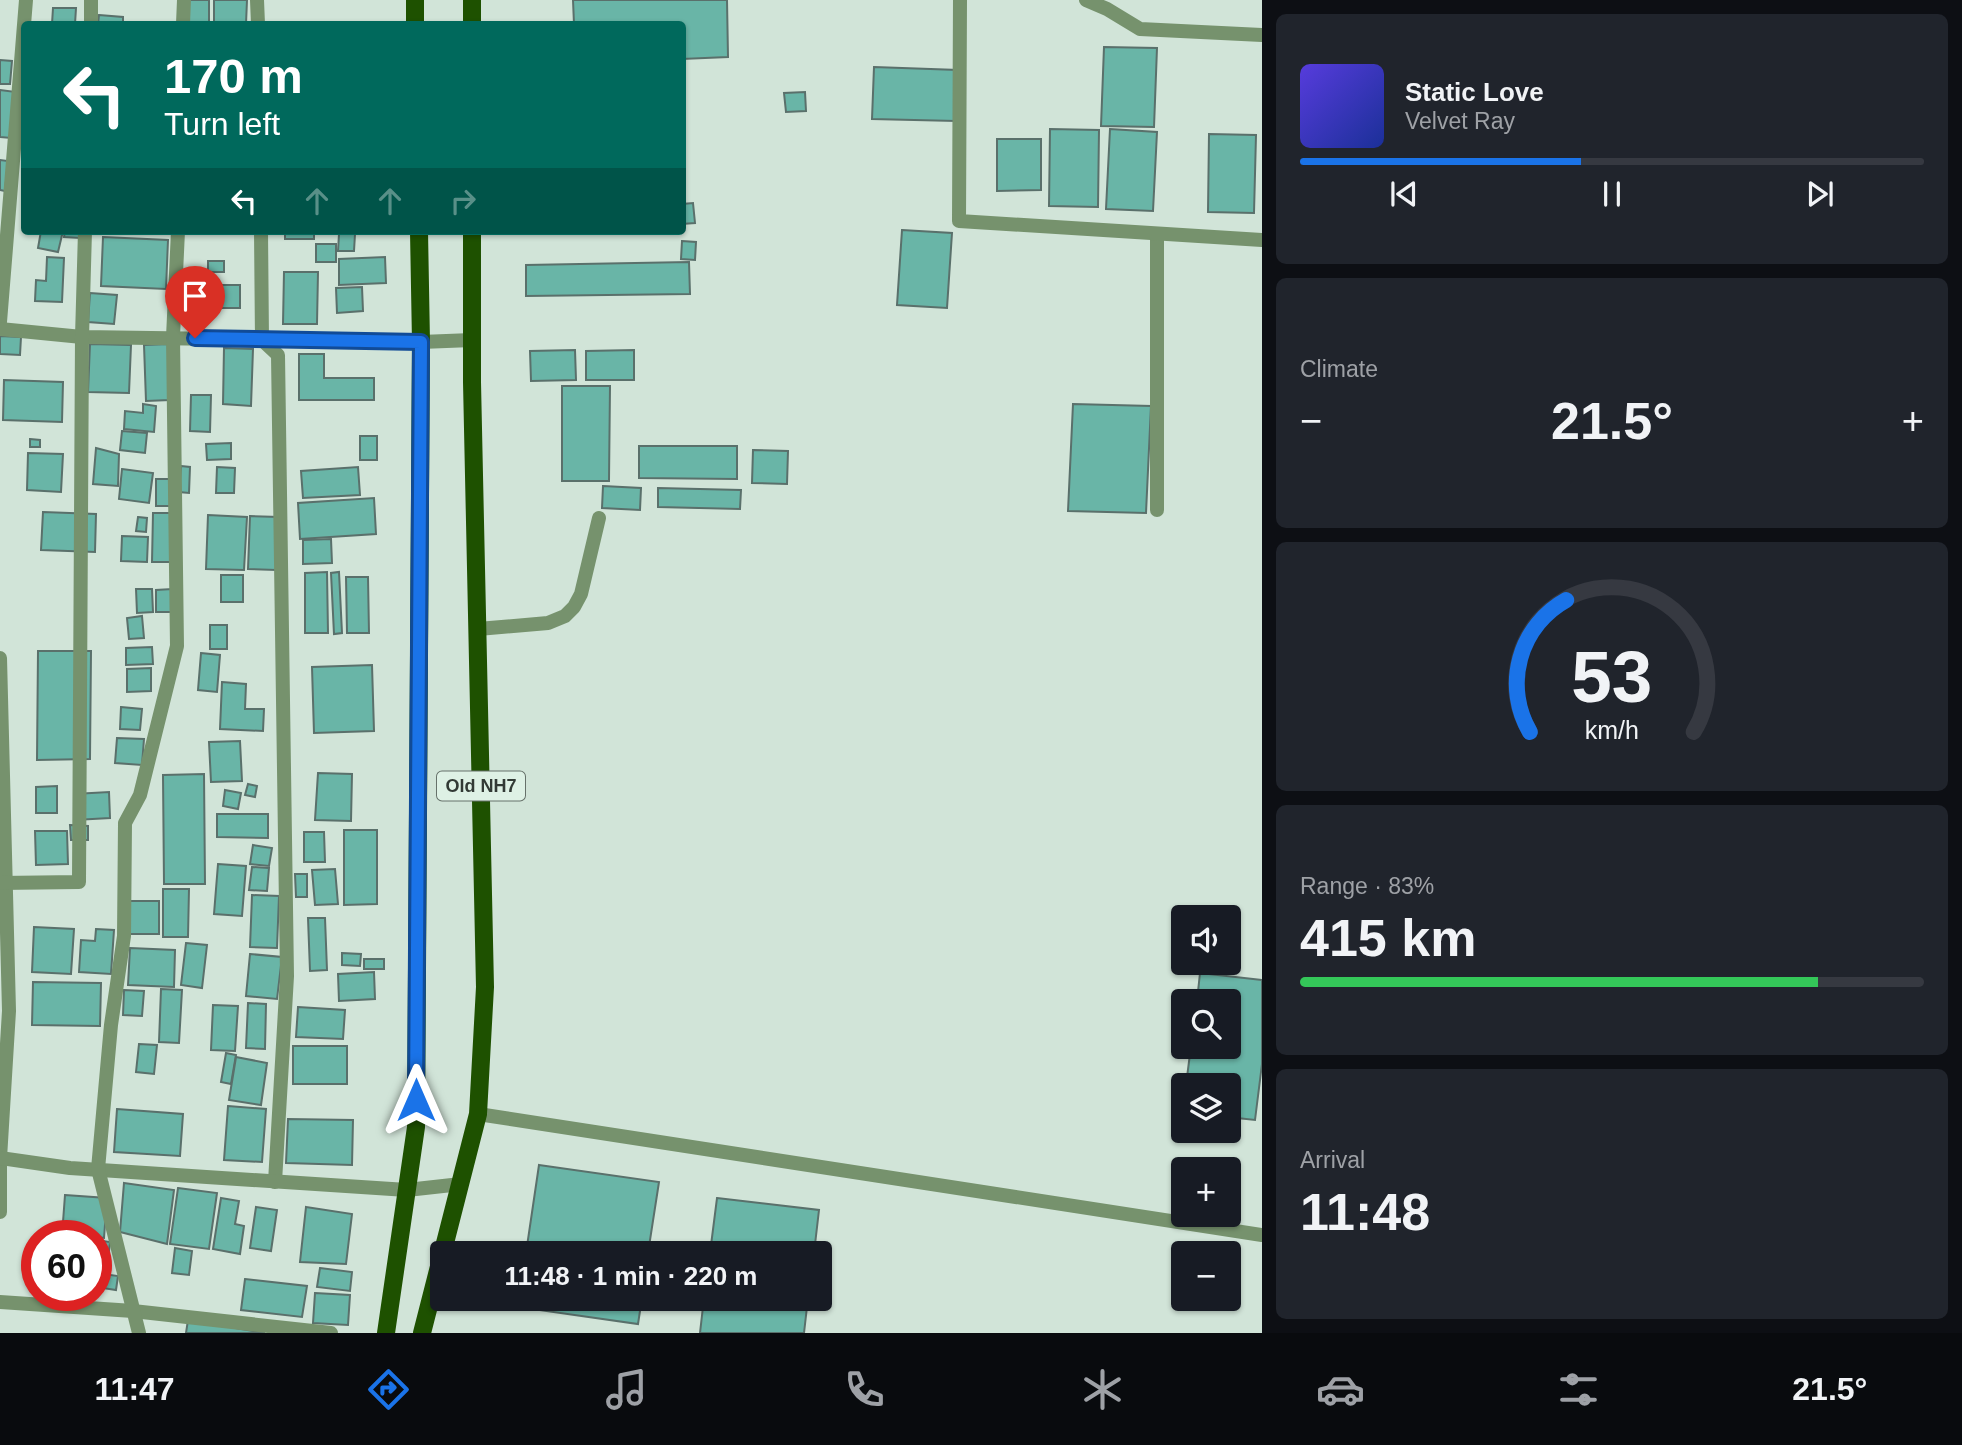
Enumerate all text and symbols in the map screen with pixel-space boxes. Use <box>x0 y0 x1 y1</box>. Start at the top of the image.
icon: left <box>49 49 140 140</box>
text: 170 m <box>164 49 303 103</box>
text: Static Love <box>1405 77 1544 107</box>
text: Turn left <box>164 106 280 142</box>
text: Velvet Ray <box>1405 108 1515 134</box>
icon: previous <box>1385 175 1423 213</box>
icon: pause <box>1593 175 1631 213</box>
icon: next <box>1801 175 1839 213</box>
icon: left <box>225 182 263 220</box>
icon: ahead <box>298 182 336 220</box>
icon: ahead <box>371 182 409 220</box>
icon: right <box>444 182 482 220</box>
pin <box>165 266 225 338</box>
icon: arrive <box>176 277 214 315</box>
text: Climate <box>1300 356 1378 382</box>
text: 21.5° <box>1551 392 1673 450</box>
text: − <box>1300 400 1322 442</box>
text: + <box>1902 400 1924 442</box>
text: 53 <box>1572 637 1652 718</box>
text: km/h <box>1585 716 1639 744</box>
road number: Old NH7 <box>437 772 525 800</box>
text: Range · 83% <box>1300 873 1434 899</box>
map controls <box>1171 905 1241 1311</box>
button: sound <box>1171 905 1241 975</box>
text: 415 km <box>1300 909 1476 967</box>
button: search <box>1171 989 1241 1059</box>
position arrow <box>379 1063 453 1137</box>
button: layers <box>1171 1073 1241 1143</box>
text: Arrival <box>1300 1147 1365 1173</box>
button: + <box>1171 1157 1241 1227</box>
text: 11:48 <box>1300 1183 1430 1241</box>
speed limit sign: 60 <box>21 1220 112 1311</box>
button: − <box>1171 1241 1241 1311</box>
text: 11:48 · 1 min · 220 m <box>505 1261 757 1291</box>
icon: directions <box>364 1365 413 1414</box>
icon: music <box>602 1365 651 1414</box>
icon: phone <box>840 1365 889 1414</box>
icon: climate <box>1078 1365 1127 1414</box>
icon: car <box>1316 1365 1365 1414</box>
icon: filters <box>1554 1365 1603 1414</box>
text: 11:47 <box>95 1371 175 1407</box>
text: 21.5° <box>1792 1371 1867 1407</box>

